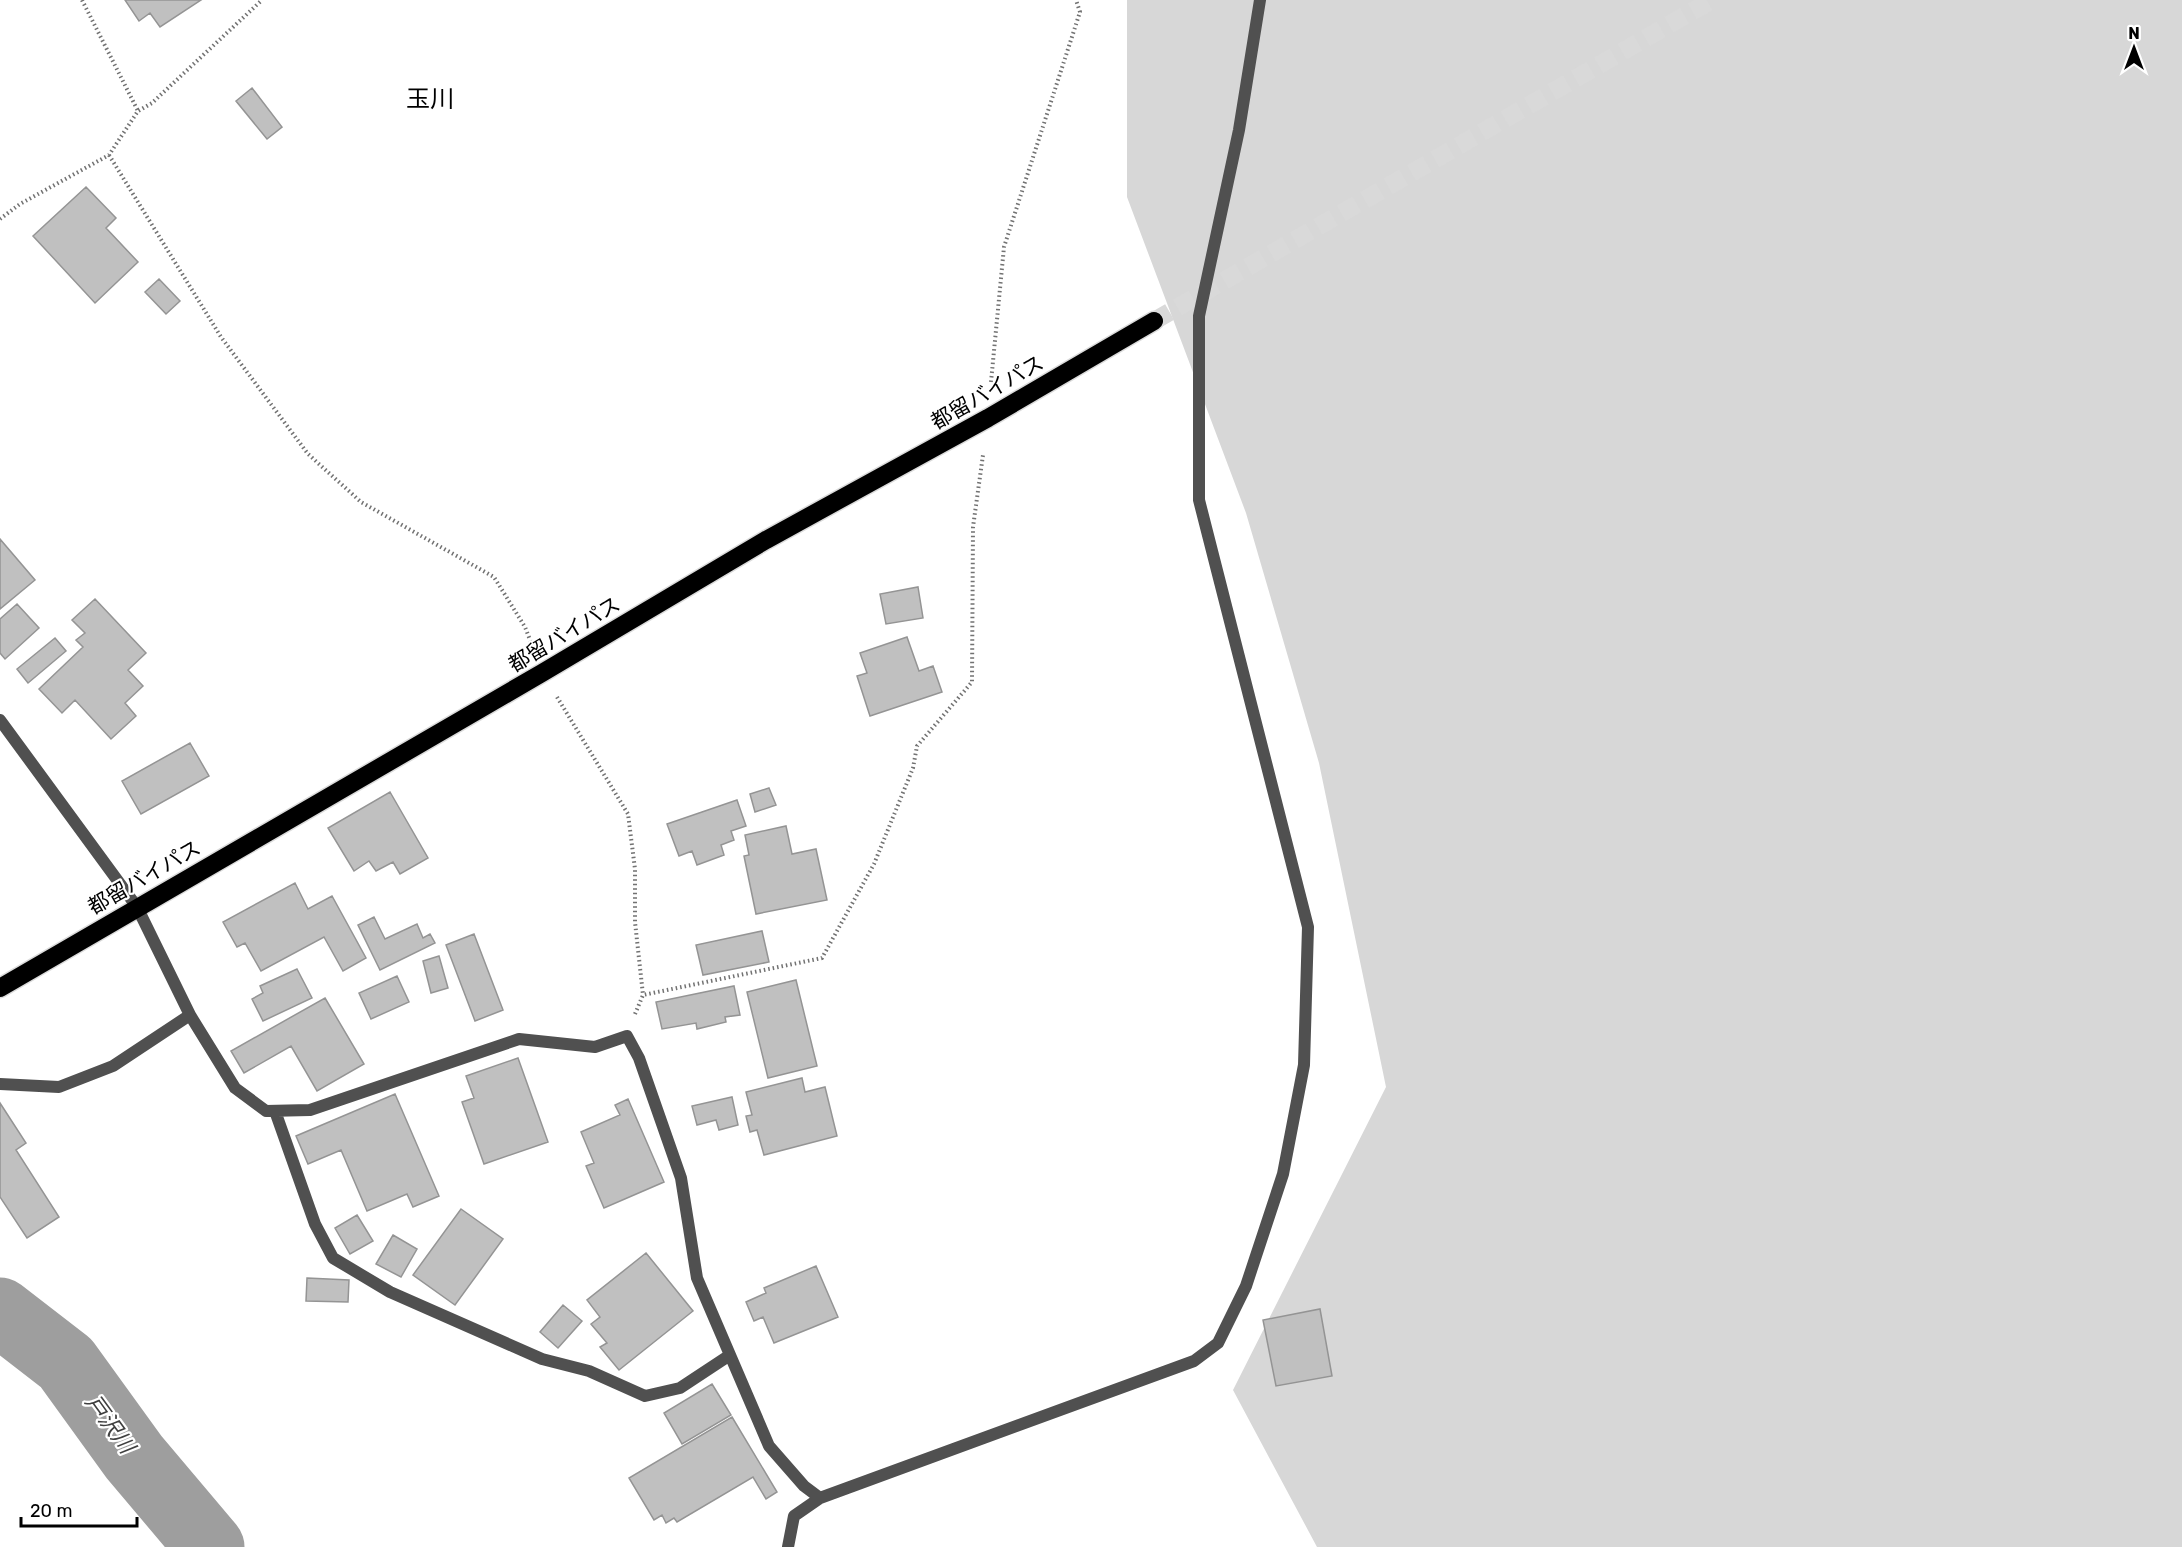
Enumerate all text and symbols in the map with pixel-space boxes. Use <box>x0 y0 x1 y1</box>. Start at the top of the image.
north arrow <box>2104 18 2164 78</box>
text: N <box>2128 24 2140 43</box>
district label: 玉川 <box>406 85 454 113</box>
street label: 都留バイパス <box>926 350 1048 434</box>
street label: 都留バイパス <box>504 591 624 677</box>
street label: 都留バイパス <box>83 835 205 919</box>
water label: 戸沢川 <box>80 1389 141 1460</box>
scale bar <box>21 1490 136 1528</box>
text: 20 m <box>30 1500 72 1522</box>

